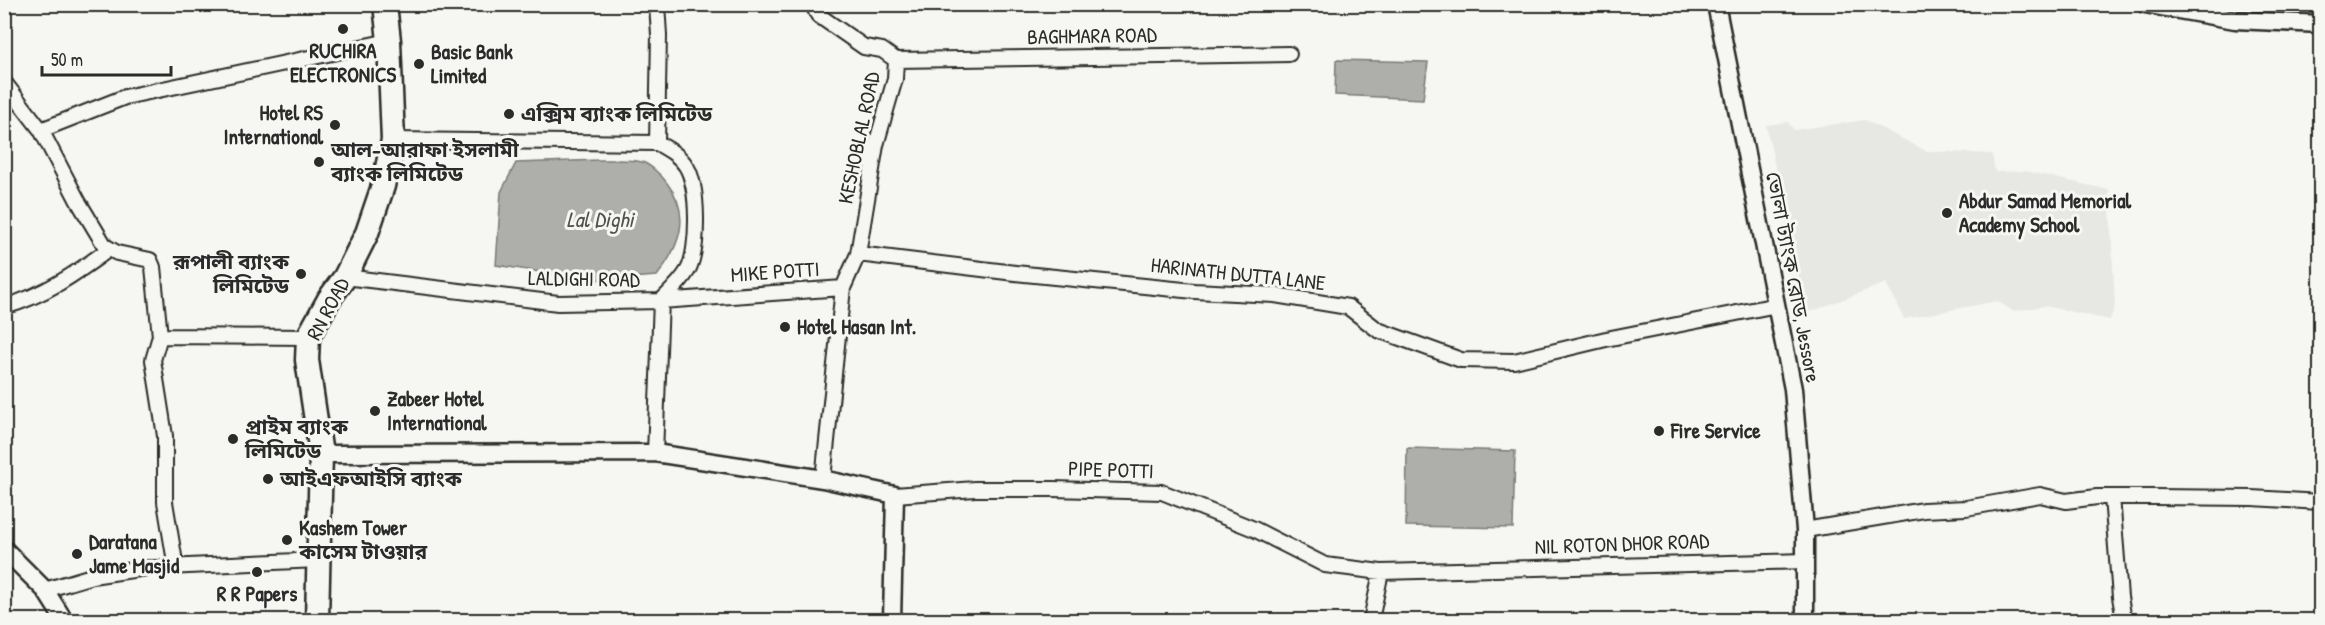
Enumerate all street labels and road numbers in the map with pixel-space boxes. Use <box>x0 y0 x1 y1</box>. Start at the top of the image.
street label: BAGHMARA ROAD <box>1027 20 1157 51</box>
street label: KESHOBLAL ROAD <box>830 69 887 207</box>
street label: ভোলা ট্যাংক রোড, Jessore <box>1759 169 1828 385</box>
street label: HARINATH DUTTA LANE <box>1149 250 1327 297</box>
street label: MIKE POTTI <box>730 254 820 289</box>
street label: LALDIGHI ROAD <box>528 263 640 294</box>
street label: RN ROAD <box>299 272 356 345</box>
street label: PIPE POTTI <box>1068 454 1154 485</box>
street label: NIL ROTON DHOR ROAD <box>1534 526 1710 561</box>

